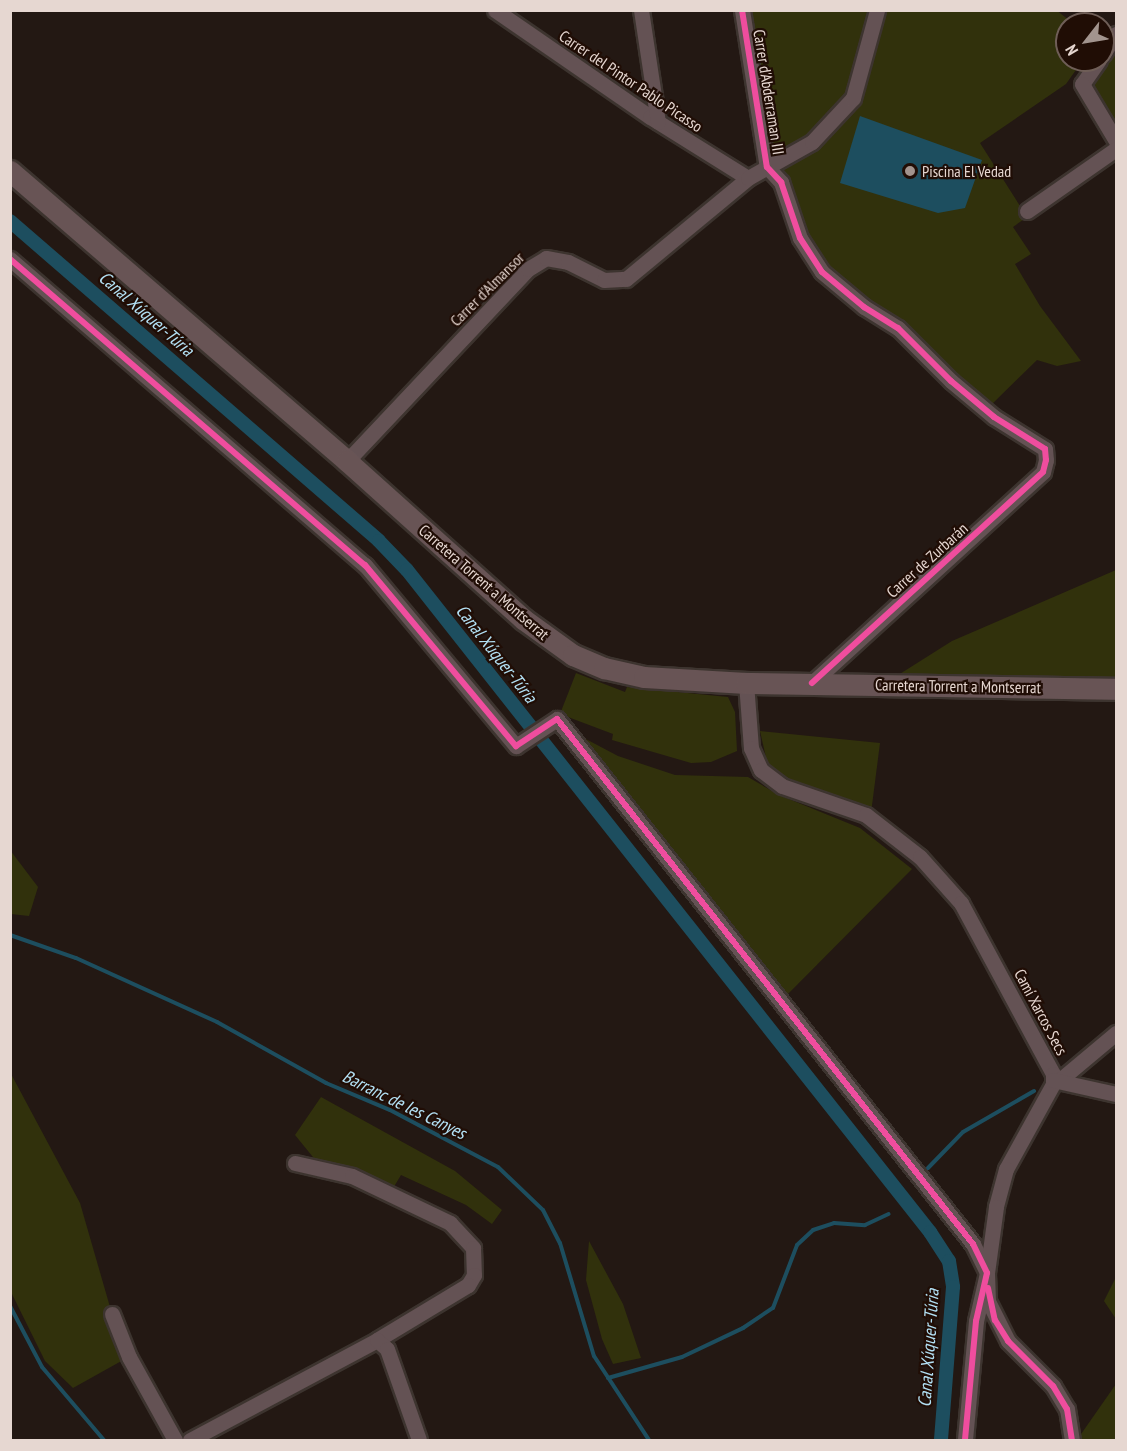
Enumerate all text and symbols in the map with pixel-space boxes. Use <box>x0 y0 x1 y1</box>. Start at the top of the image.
north arrow <box>1055 12 1115 72</box>
street label: Carrer del Pintor Pablo Picasso <box>556 26 706 136</box>
street label: Carrer d'Abderraman III <box>750 28 788 156</box>
text: N <box>1060 41 1082 59</box>
place label: Piscina El Vedad <box>922 161 1012 181</box>
marker: Piscina El Vedad <box>903 164 917 178</box>
street label: Carrer d'Almansor <box>446 248 528 330</box>
water label: Canal Xúquer-Túria <box>94 267 198 361</box>
street label: Carrer de Zurbarán <box>882 518 972 602</box>
street label: Carretera Torrent a Montserrat <box>415 520 553 644</box>
water label: Canal Xúquer-Túria <box>451 601 541 707</box>
street label: Carretera Torrent a Montserrat <box>875 675 1041 697</box>
street label: Camí Xarcos Secs <box>1010 966 1072 1058</box>
water label: Barranc de les Canyes <box>339 1066 469 1144</box>
water label: Canal Xúquer-Túria <box>914 1288 944 1408</box>

